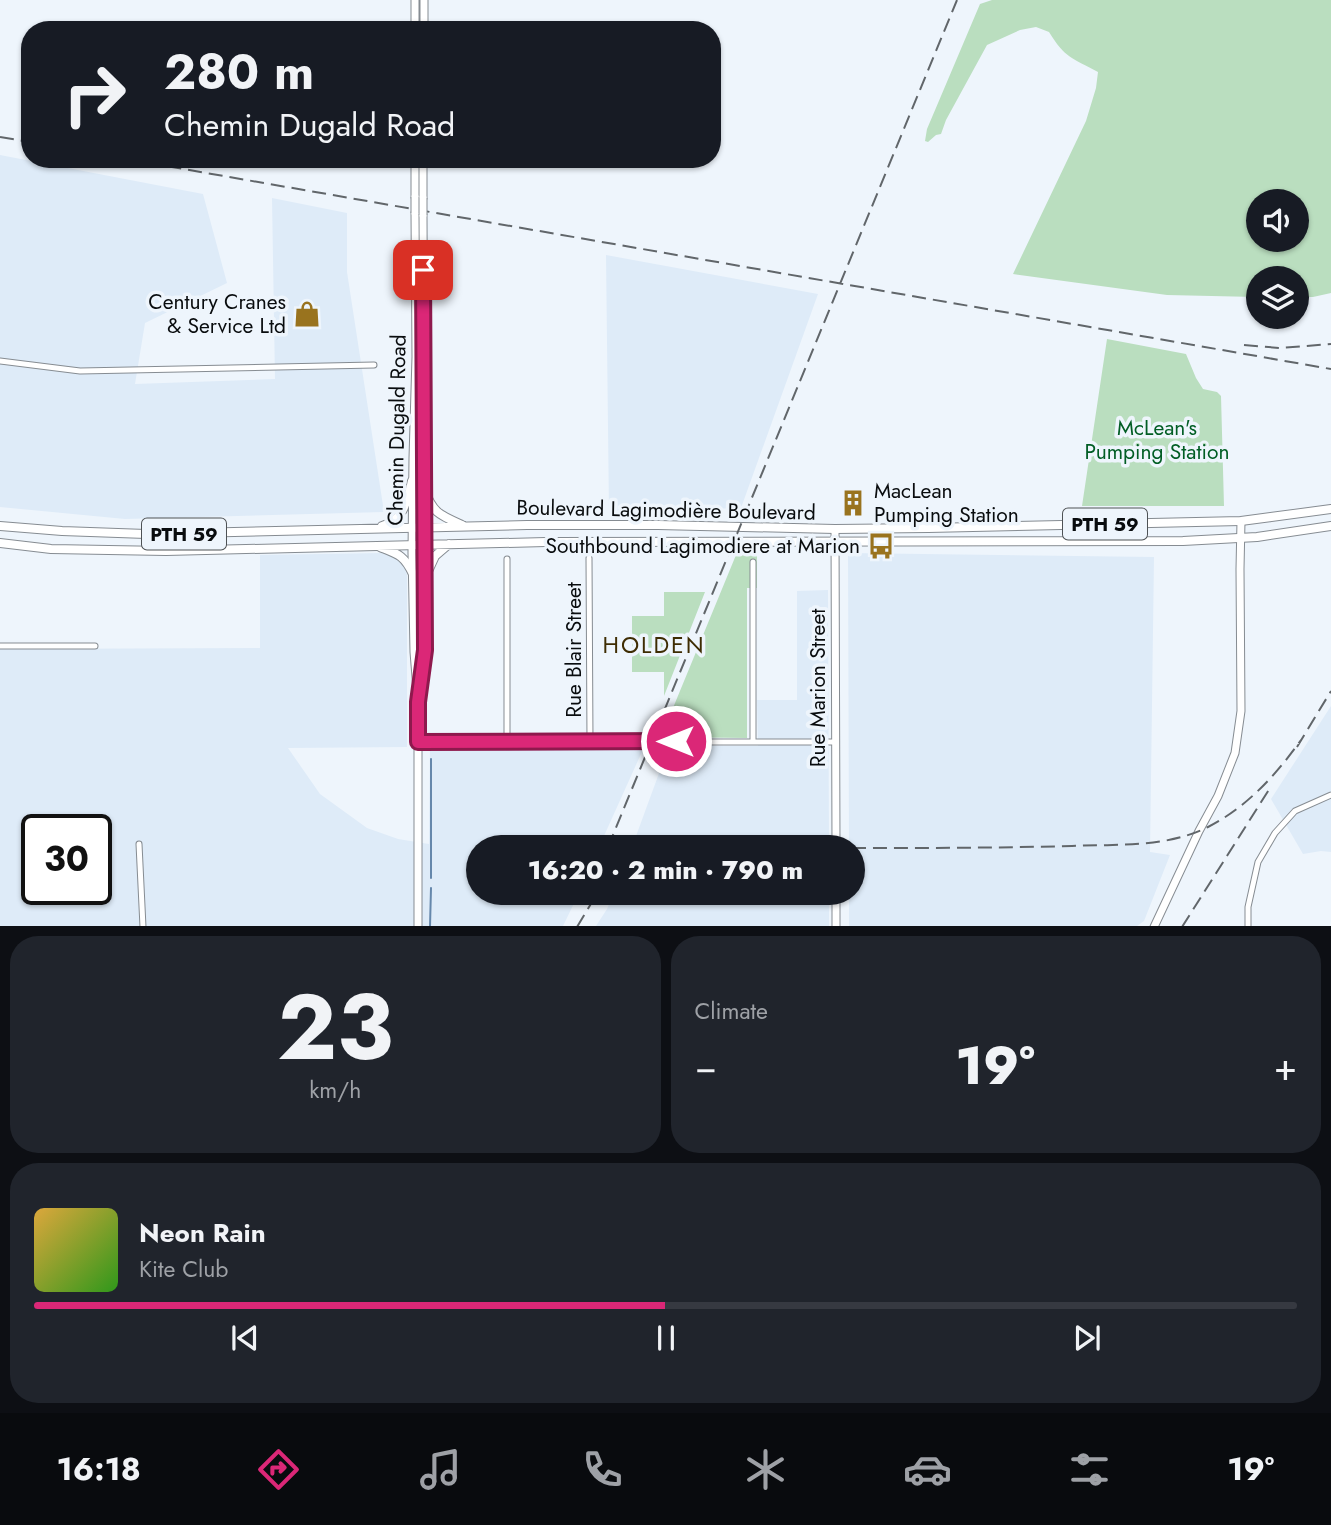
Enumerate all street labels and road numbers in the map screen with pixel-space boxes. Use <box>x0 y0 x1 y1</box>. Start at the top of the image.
street label: Chemin Dugald Road <box>380 334 414 526</box>
street label: Boulevard Lagimodière Boulevard <box>516 492 816 528</box>
road number: PTH 59 <box>1063 509 1147 540</box>
road number: PTH 59 <box>142 519 226 550</box>
street label: Rue Blair Street <box>559 582 589 718</box>
street label: Rue Marion Street <box>803 609 833 767</box>

